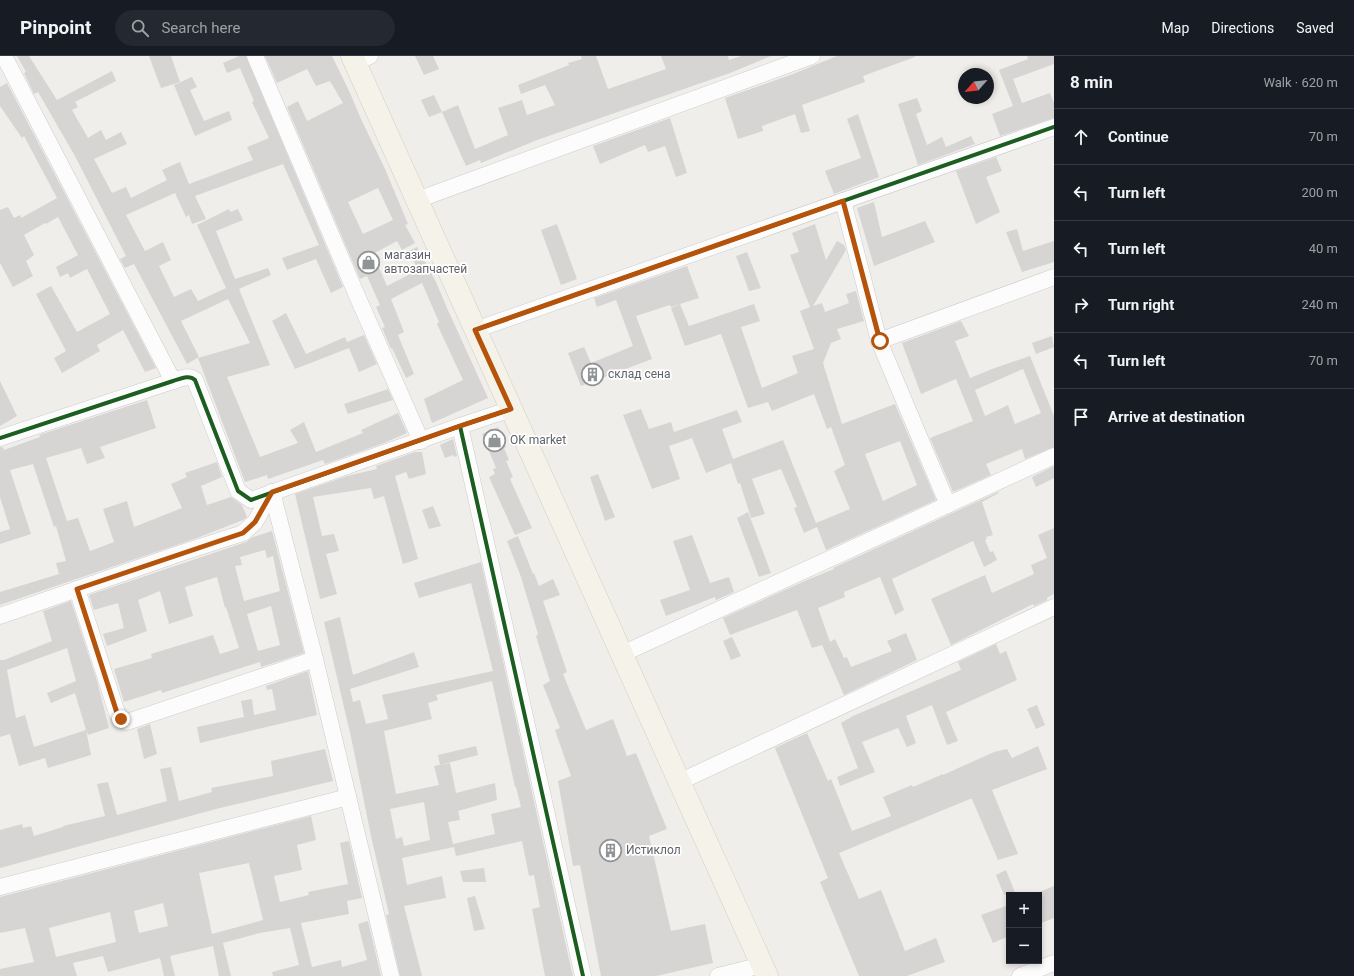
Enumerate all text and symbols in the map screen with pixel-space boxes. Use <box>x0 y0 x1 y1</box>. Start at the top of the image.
search box <box>115 10 395 46</box>
text: Pinpoint <box>20 16 91 39</box>
icon: search <box>129 17 151 39</box>
text: Search here <box>161 19 240 37</box>
text: Map <box>1162 20 1189 36</box>
text: Directions <box>1211 20 1274 36</box>
text: Saved <box>1296 20 1334 36</box>
north arrow <box>958 68 994 104</box>
text: 8 min <box>1070 72 1113 92</box>
text: Walk · 620 m <box>1263 75 1338 90</box>
icon: ahead <box>1070 126 1092 148</box>
text: Continue <box>1108 128 1169 146</box>
text: 70 m <box>1309 129 1338 144</box>
icon: left <box>1070 182 1092 204</box>
text: Turn left <box>1108 184 1165 202</box>
text: 200 m <box>1301 185 1338 200</box>
icon: left <box>1070 238 1092 260</box>
text: Turn left <box>1108 240 1165 258</box>
text: 40 m <box>1309 241 1338 256</box>
place label: магазин автозапчастей <box>384 248 467 276</box>
shop icon: магазин автозапчастей <box>356 249 382 275</box>
icon: right <box>1070 294 1092 316</box>
text: Turn right <box>1108 296 1174 314</box>
text: 240 m <box>1301 297 1338 312</box>
route start <box>871 332 889 350</box>
icon: left <box>1070 350 1092 372</box>
text: Turn left <box>1108 352 1165 370</box>
text: 70 m <box>1309 353 1338 368</box>
building icon: склад сена <box>580 361 606 387</box>
place label: склад сена <box>608 367 671 381</box>
icon: arrive <box>1070 406 1092 428</box>
text: Arrive at destination <box>1108 408 1245 426</box>
shop icon: OK market <box>481 427 507 453</box>
place label: OK market <box>510 433 566 447</box>
route end <box>112 710 130 728</box>
building icon: Истиклол <box>598 837 624 863</box>
place label: Истиклол <box>626 843 681 857</box>
map controls <box>1006 892 1042 964</box>
button: + <box>1006 892 1042 928</box>
button: − <box>1006 928 1042 964</box>

